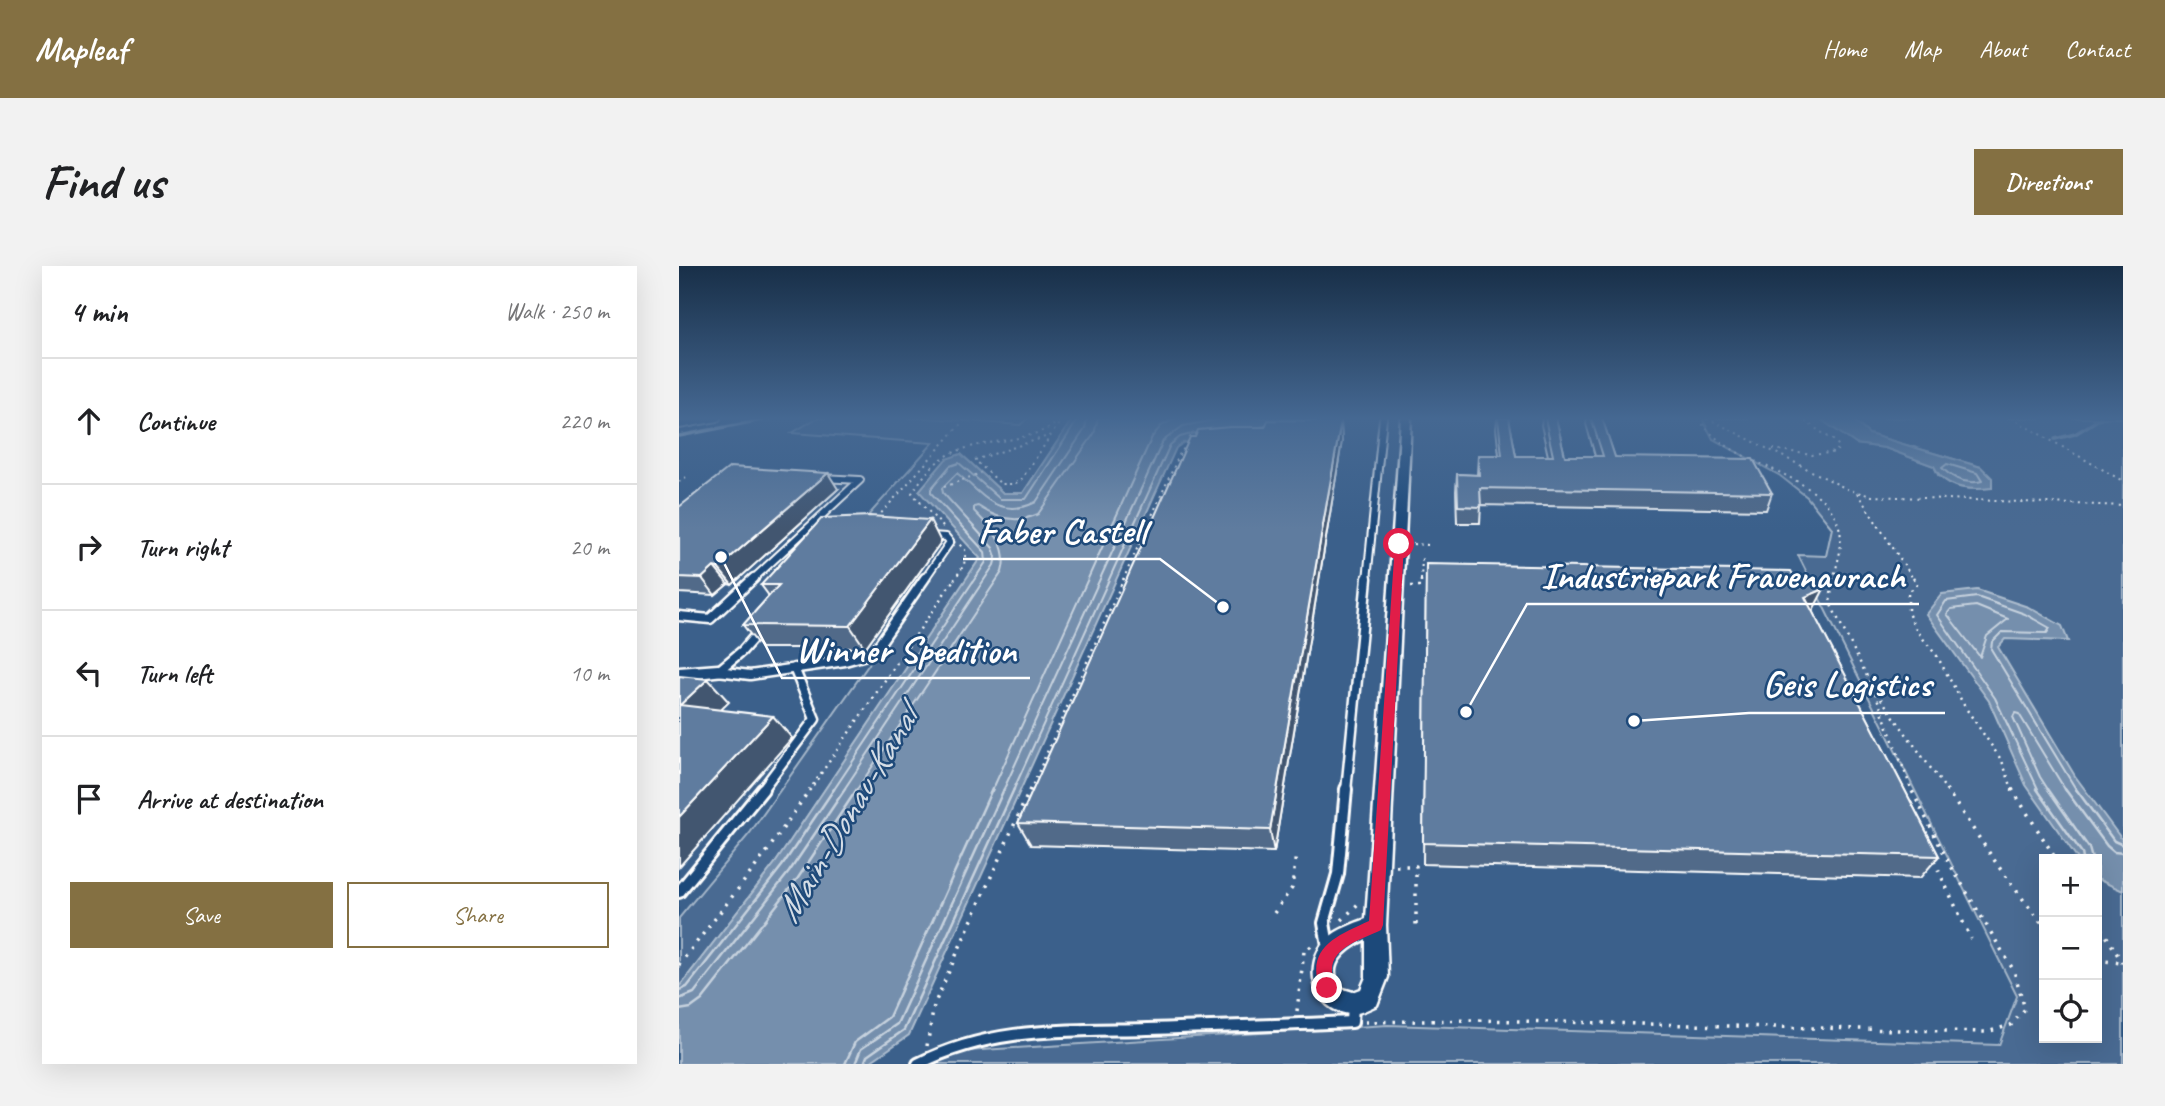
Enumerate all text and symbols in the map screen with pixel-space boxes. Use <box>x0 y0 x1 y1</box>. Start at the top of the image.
text: Mapleaf <box>35 28 127 70</box>
text: Home <box>1823 34 1866 64</box>
text: Map <box>1904 34 1941 64</box>
text: About <box>1979 34 2027 64</box>
text: Contact <box>2065 34 2130 64</box>
button: Directions <box>1974 149 2123 215</box>
text: Find us <box>42 151 164 213</box>
text: 4 min <box>70 293 127 331</box>
text: Walk · 250 m <box>505 297 609 326</box>
icon: ahead <box>70 402 108 440</box>
text: Continue <box>137 405 215 438</box>
text: 220 m <box>560 407 609 436</box>
callout: Faber Castell <box>963 501 1160 559</box>
text: Faber Castell <box>978 507 1152 554</box>
icon: right <box>70 528 108 566</box>
route start <box>1383 528 1414 559</box>
text: Turn right <box>137 531 228 564</box>
text: 20 m <box>570 533 609 562</box>
callout: Industriepark Frauenaurach <box>1527 546 1919 604</box>
text: Industriepark Frauenaurach <box>1541 552 1907 599</box>
callout: Winner Spedition <box>782 620 1030 678</box>
text: Winner Spedition <box>796 626 1017 673</box>
icon: left <box>70 654 108 692</box>
callout: Geis Logistics <box>1749 655 1945 713</box>
text: Turn left <box>137 657 212 690</box>
text: 10 m <box>570 659 609 688</box>
text: Geis Logistics <box>1763 660 1935 707</box>
water label: Main-Donau-Kanal <box>764 689 934 931</box>
icon: arrive <box>70 780 108 818</box>
text: Arrive at destination <box>137 783 323 816</box>
map controls <box>2039 854 2102 1043</box>
button: + <box>2039 854 2102 917</box>
button: Save <box>70 882 333 948</box>
button: Share <box>347 882 609 948</box>
button: − <box>2039 917 2102 980</box>
route end <box>1311 972 1342 1003</box>
button: locate <box>2039 980 2102 1043</box>

